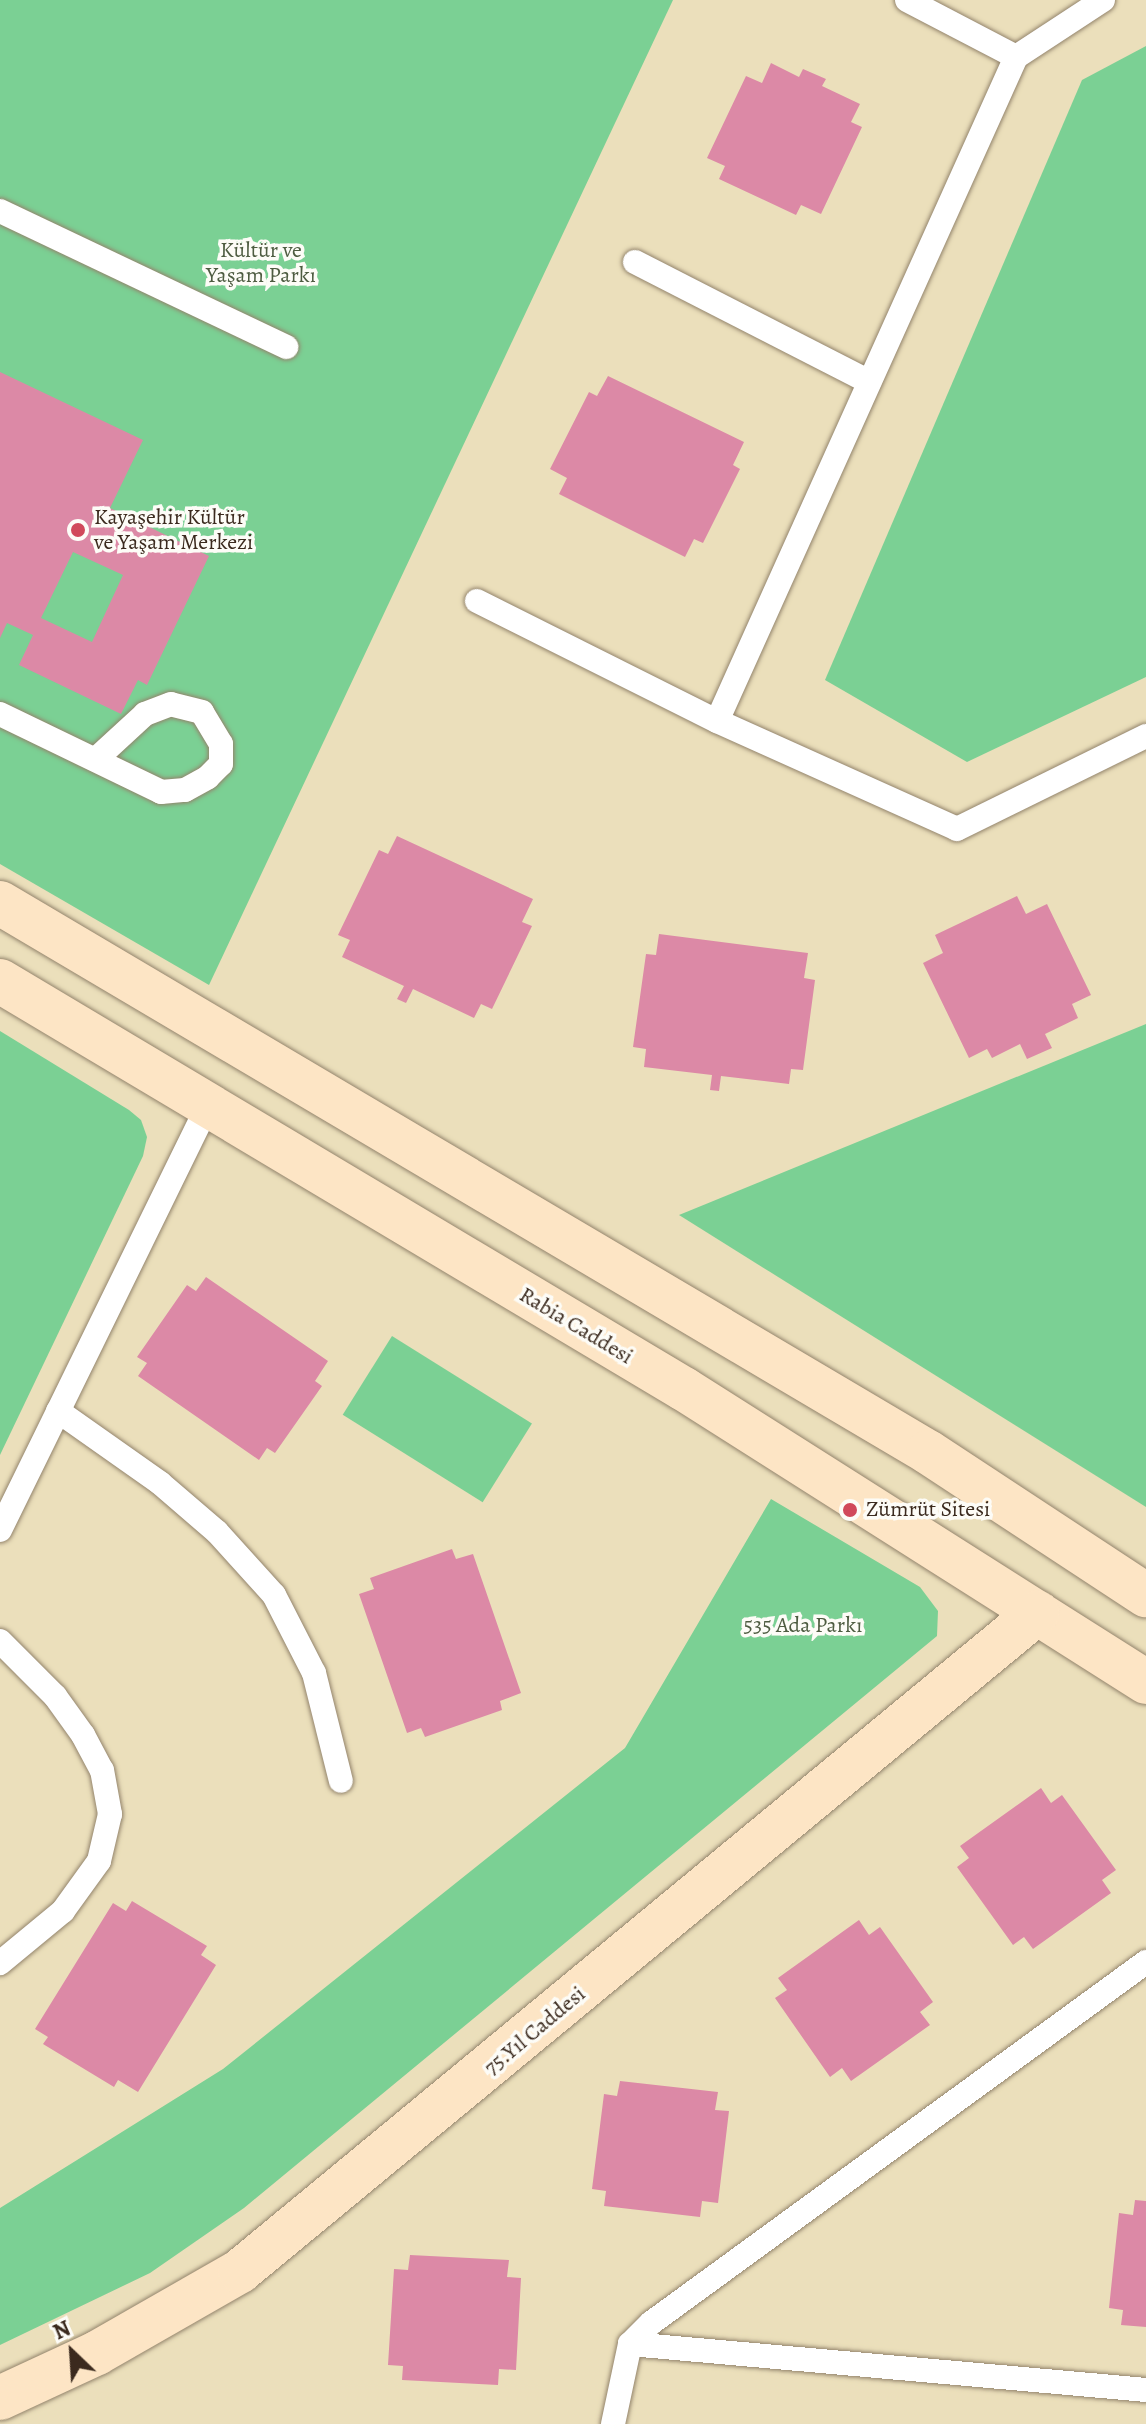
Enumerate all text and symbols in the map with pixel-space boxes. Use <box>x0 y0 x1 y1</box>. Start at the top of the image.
park label: Kültür ve Yaşam Parkı <box>206 237 316 288</box>
place label: Kayaşehir Kültür ve Yaşam Merkezi <box>94 504 253 556</box>
marker: Kayaşehir Kültür ve Yaşam Merkezi <box>69 521 87 539</box>
street label: Rabia Caddesi <box>514 1282 638 1370</box>
place label: Zümrüt Sitesi <box>866 1497 990 1523</box>
marker: Zümrüt Sitesi <box>841 1501 859 1519</box>
park label: 535 Ada Parkı <box>744 1613 862 1639</box>
street label: 75.Yıl Caddesi <box>479 1981 591 2081</box>
north arrow <box>32 2312 112 2392</box>
text: N <box>48 2313 75 2347</box>

